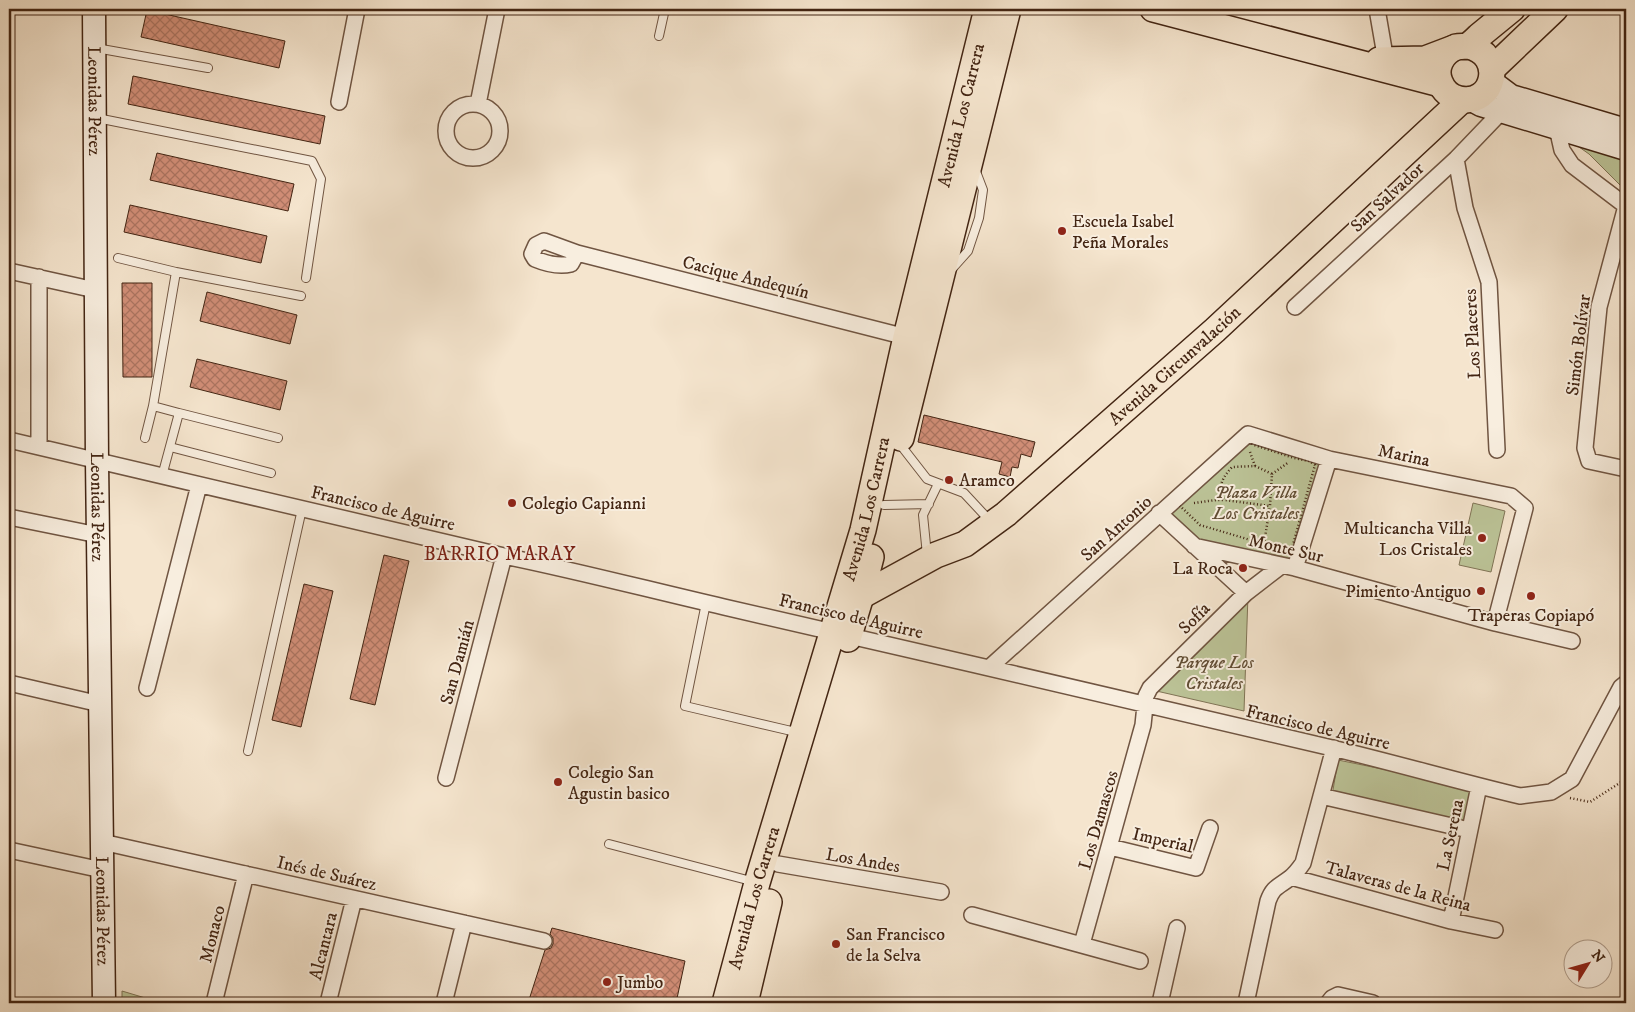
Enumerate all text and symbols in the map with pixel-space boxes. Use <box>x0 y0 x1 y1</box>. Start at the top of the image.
street label: Avenida Los Carrera <box>933 41 990 190</box>
street label: Leonidas Pérez <box>82 46 105 156</box>
street label: San Salvador <box>1346 158 1429 237</box>
place label: Escuela Isabel Peña Morales <box>1072 211 1175 254</box>
marker: Escuela Isabel Peña Morales <box>1056 225 1068 237</box>
street label: Cacique Andequín <box>680 252 812 304</box>
street label: Los Placeres <box>1460 288 1486 380</box>
street label: Simón Bolívar <box>1562 293 1596 397</box>
street label: Avenida Circunvalación <box>1105 301 1246 430</box>
street label: Avenida Los Carrera <box>838 435 895 584</box>
street label: Marina <box>1376 440 1432 472</box>
street label: Leonidas Pérez <box>85 452 108 562</box>
place label: Aramco <box>959 470 1015 492</box>
marker: Aramco <box>943 474 955 486</box>
street label: Francisco de Aguirre <box>309 482 457 536</box>
park label: Plaza Villa Los Cristales <box>1212 482 1300 525</box>
street label: San Antonio <box>1076 491 1157 567</box>
place label: Colegio Capianni <box>522 493 646 515</box>
marker: Colegio Capianni <box>506 497 518 509</box>
place label: Multicancha Villa Los Cristales <box>1344 518 1472 561</box>
street label: Monte Sur <box>1246 530 1326 568</box>
marker: Multicancha Villa Los Cristales <box>1476 532 1488 544</box>
district label: BARRIO MARAY <box>424 543 576 566</box>
place label: La Roca <box>1172 558 1233 580</box>
marker: La Roca <box>1237 562 1249 574</box>
place label: Pimiento Antiguo <box>1345 581 1471 603</box>
marker: Pimiento Antiguo <box>1475 585 1487 597</box>
street label: Francisco de Aguirre <box>777 590 925 644</box>
marker: Traperas Copiapó <box>1525 590 1537 602</box>
street label: Sofía <box>1174 598 1216 639</box>
place label: Traperas Copiapó <box>1468 605 1595 627</box>
street label: San Damián <box>436 617 480 707</box>
park label: Parque Los Cristales <box>1174 652 1254 695</box>
street label: Francisco de Aguirre <box>1244 701 1392 755</box>
place label: Colegio San Agustin basico <box>568 762 670 805</box>
street label: Los Damascos <box>1074 768 1124 873</box>
marker: Colegio San Agustin basico <box>552 776 564 788</box>
street label: La Serena <box>1433 797 1469 873</box>
street label: Imperial <box>1130 823 1196 859</box>
street label: Avenida Los Carrera <box>724 824 785 972</box>
street label: Los Andes <box>824 844 902 878</box>
street label: Inés de Suárez <box>275 852 379 896</box>
street label: Leonidas Pérez <box>90 856 114 966</box>
street label: Talaveras de la Reina <box>1322 857 1474 917</box>
street label: Monaco <box>195 903 231 965</box>
street label: Alcantara <box>305 910 343 983</box>
place label: San Francisco de la Selva <box>846 924 945 967</box>
marker: San Francisco de la Selva <box>830 938 842 950</box>
north arrow <box>1562 940 1612 990</box>
text: N <box>1587 947 1609 967</box>
place label: Jumbo <box>615 972 663 994</box>
marker: Jumbo <box>601 976 613 988</box>

